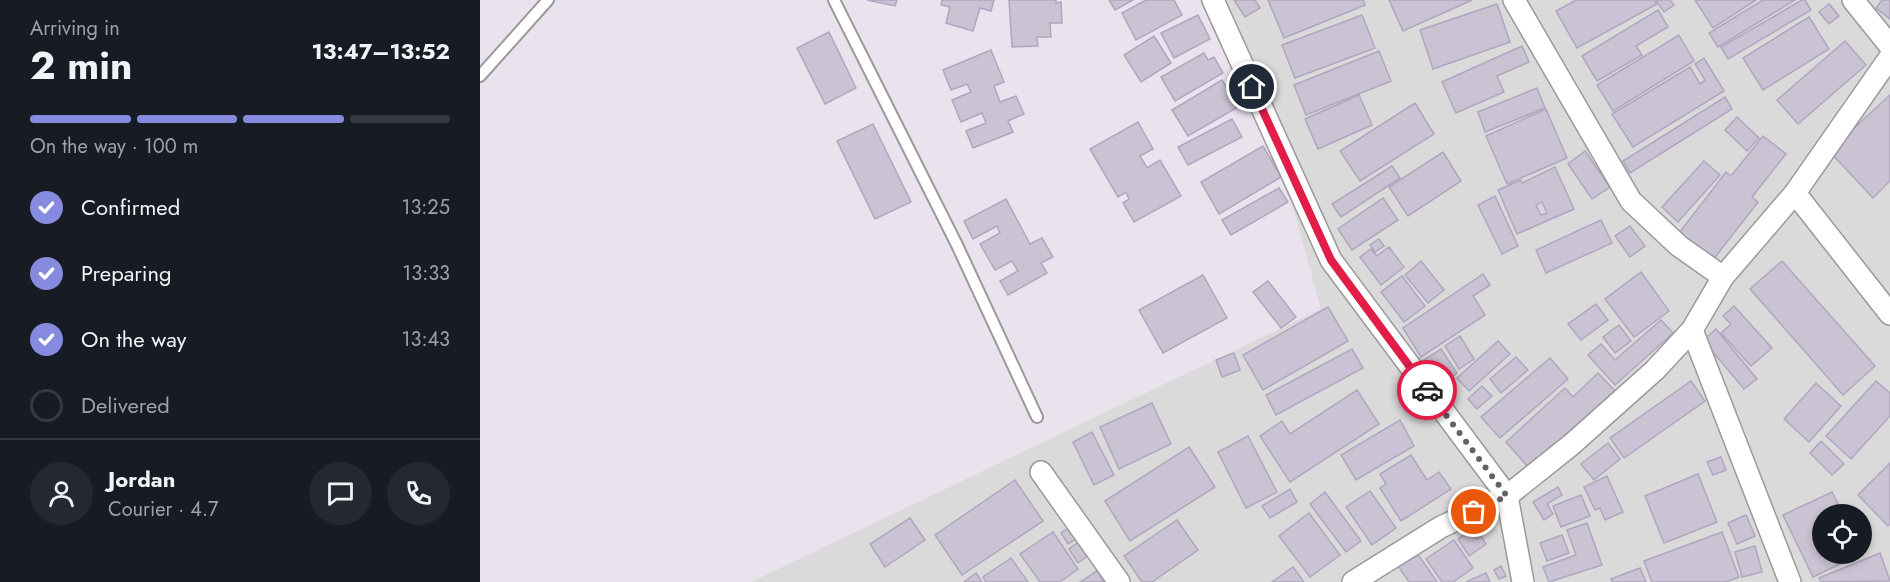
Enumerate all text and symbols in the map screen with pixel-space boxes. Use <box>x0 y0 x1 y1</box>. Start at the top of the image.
text: Arriving in <box>30 14 120 43</box>
text: 13:47–13:52 <box>312 35 450 67</box>
text: 2 min <box>30 37 132 94</box>
pin <box>1226 61 1277 112</box>
icon: home <box>1235 70 1268 103</box>
text: On the way · 100 m <box>30 132 198 161</box>
icon: check <box>30 191 63 224</box>
text: Confirmed <box>81 191 180 223</box>
text: 13:25 <box>401 193 450 222</box>
icon: check <box>30 257 63 290</box>
text: Preparing <box>81 257 172 289</box>
text: 13:33 <box>402 259 450 288</box>
icon: check <box>30 323 63 356</box>
text: On the way <box>81 323 186 355</box>
text: 13:43 <box>402 325 450 354</box>
courier <box>1397 360 1457 420</box>
icon: car <box>1411 374 1444 407</box>
text: Delivered <box>81 389 170 421</box>
button: person <box>30 462 93 525</box>
button: chat <box>309 462 372 525</box>
button: phone <box>387 462 450 525</box>
text: Jordan <box>108 463 175 495</box>
pin <box>1448 486 1499 537</box>
text: Courier · 4.7 <box>108 495 219 524</box>
icon: bag <box>1457 495 1490 528</box>
map controls <box>1812 504 1872 564</box>
button: locate <box>1812 504 1872 564</box>

